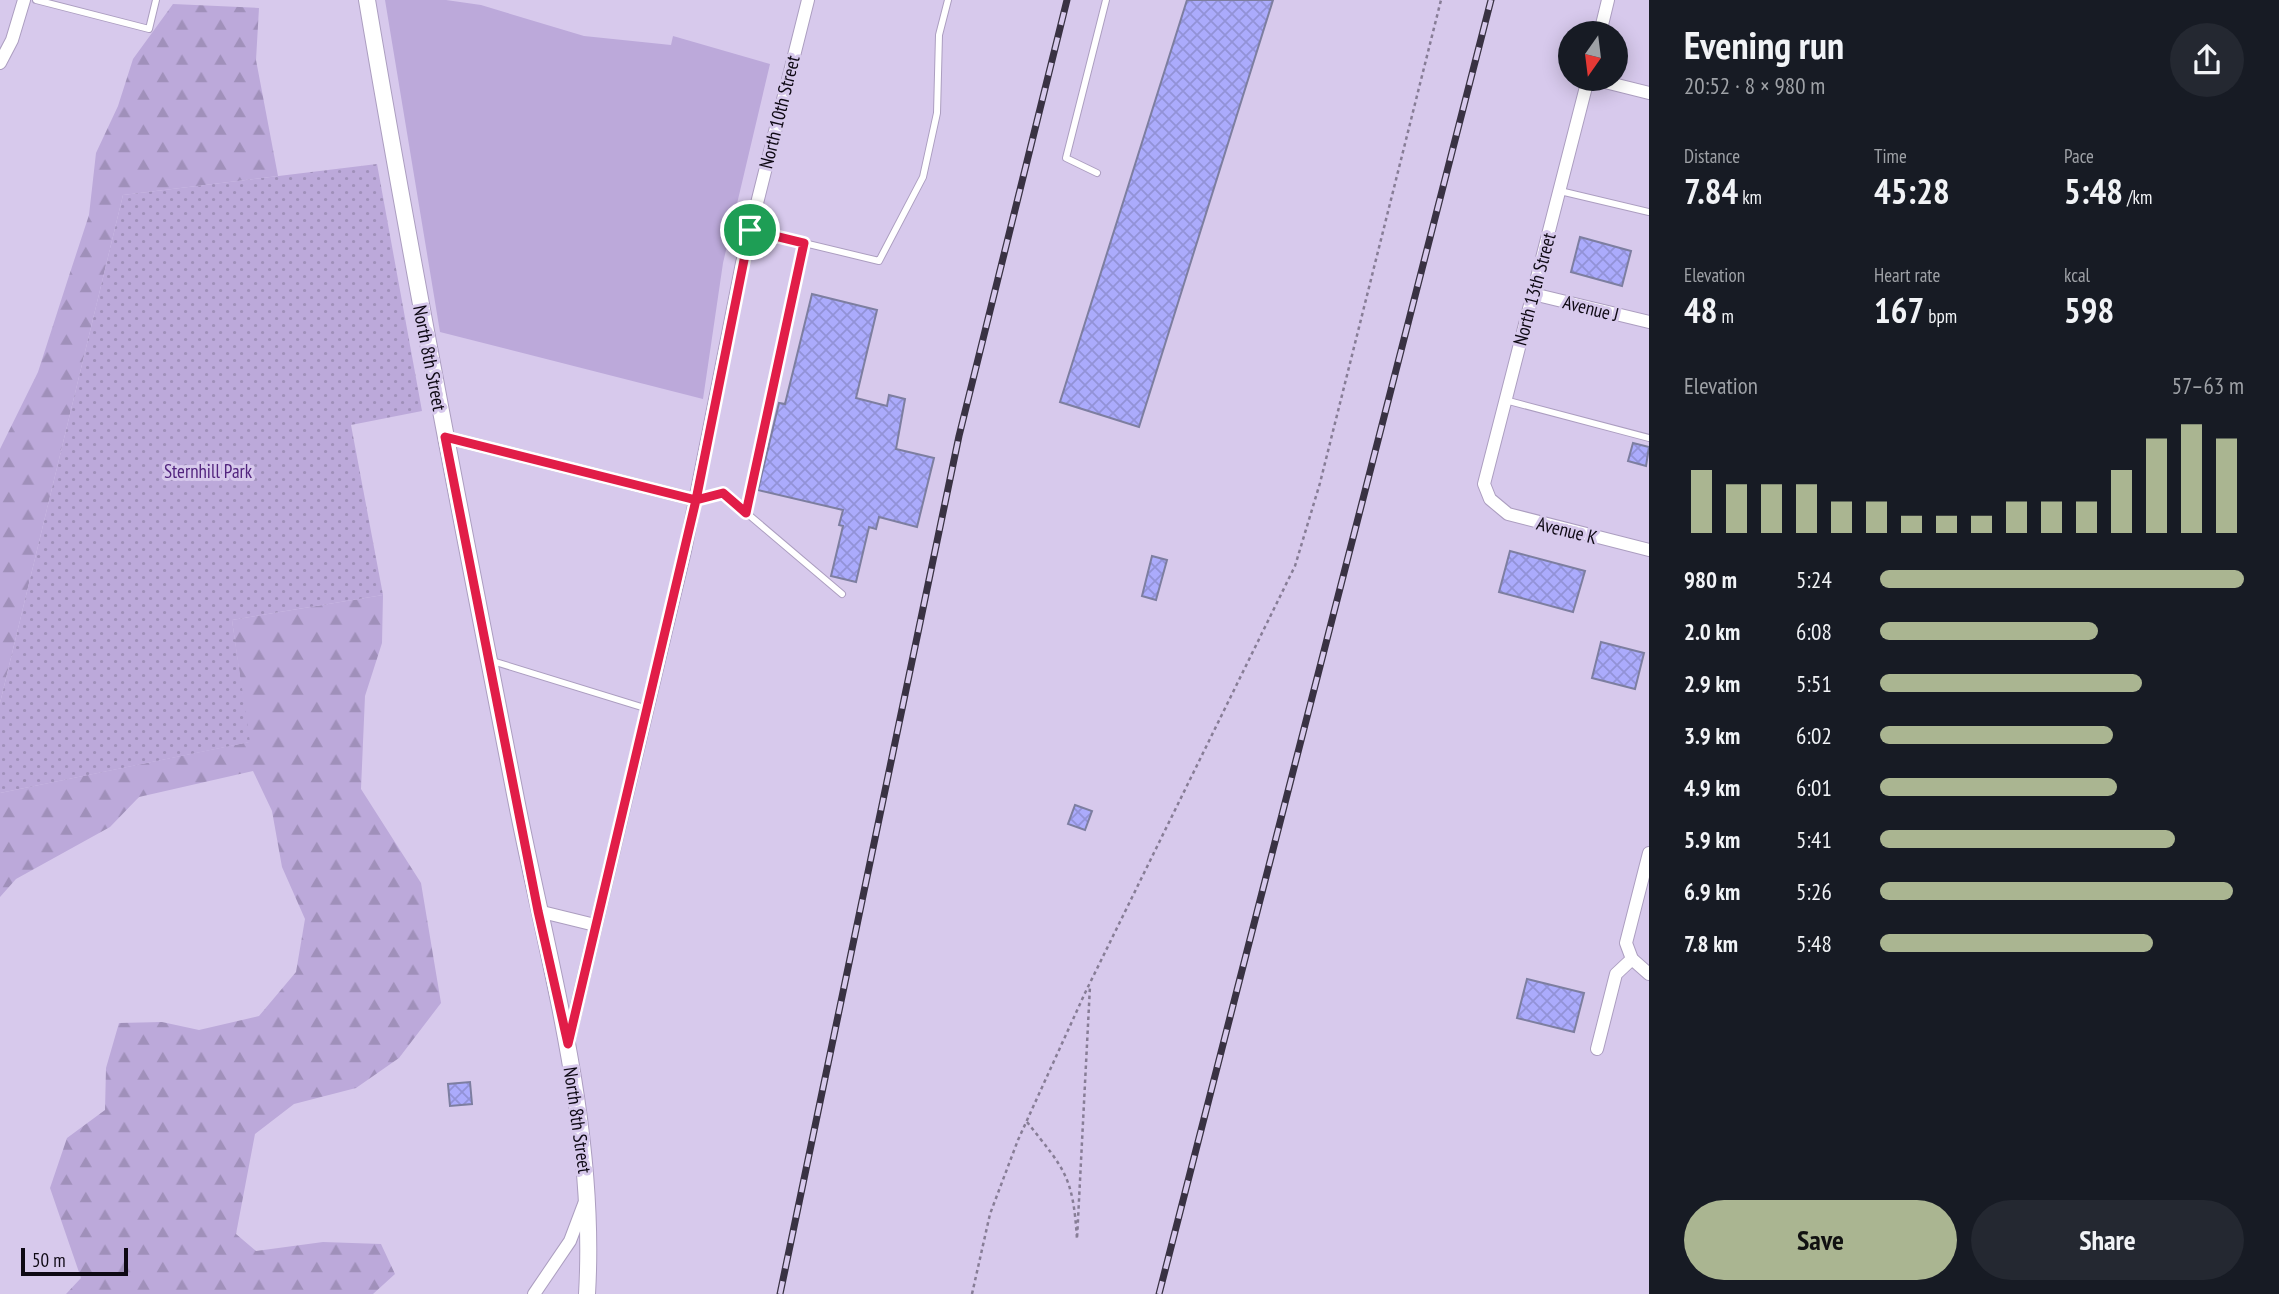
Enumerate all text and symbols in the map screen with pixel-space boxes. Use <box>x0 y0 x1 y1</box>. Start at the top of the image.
text: Evening run <box>1684 20 1844 69</box>
north arrow <box>1558 21 1628 91</box>
map controls <box>1558 21 1628 91</box>
button: share <box>2170 23 2244 97</box>
street label: North 10th Street <box>753 52 805 171</box>
text: 20:52 · 8 × 980 m <box>1684 71 1825 100</box>
text: Distance <box>1684 144 1740 168</box>
text: Time <box>1874 144 1907 168</box>
text: Pace <box>2064 144 2094 168</box>
text: 7.84 <box>1684 168 1738 214</box>
text: 45:28 <box>1874 168 1950 214</box>
text: 5:48 <box>2064 168 2123 214</box>
text: km <box>1738 185 1762 209</box>
text: /km <box>2123 185 2152 209</box>
pin <box>720 200 780 260</box>
icon: arrive <box>731 211 769 249</box>
street label: North 13th Street <box>1507 229 1561 348</box>
text: Elevation <box>1684 263 1745 287</box>
text: Heart rate <box>1874 263 1940 287</box>
text: kcal <box>2064 263 2090 287</box>
text: 48 <box>1684 287 1717 333</box>
text: 167 <box>1874 287 1924 333</box>
text: 598 <box>2064 287 2114 333</box>
street label: Avenue J <box>1561 290 1621 326</box>
street label: North 8th Street <box>408 303 452 414</box>
text: m <box>1717 304 1734 328</box>
text: bpm <box>1924 304 1957 328</box>
text: Elevation <box>1684 371 1758 400</box>
text: 57–63 m <box>2172 371 2244 400</box>
park label: Sternhill Park <box>164 459 253 483</box>
street label: Avenue K <box>1534 511 1600 549</box>
text: 980 m <box>1684 565 1737 594</box>
text: 5:24 <box>1796 565 1832 594</box>
text: 2.0 km <box>1684 617 1740 646</box>
text: 6:08 <box>1796 617 1832 646</box>
text: 2.9 km <box>1684 669 1740 698</box>
text: 5:51 <box>1796 669 1832 698</box>
text: 3.9 km <box>1684 721 1740 750</box>
text: 6:02 <box>1796 721 1832 750</box>
text: 4.9 km <box>1684 773 1740 802</box>
text: 6:01 <box>1796 773 1832 802</box>
text: 5.9 km <box>1684 825 1740 854</box>
text: 5:41 <box>1796 825 1832 854</box>
text: 6.9 km <box>1684 877 1740 906</box>
text: 5:26 <box>1796 877 1832 906</box>
text: 7.8 km <box>1684 929 1738 958</box>
text: 5:48 <box>1796 929 1832 958</box>
street label: North 8th Street <box>559 1065 597 1176</box>
button: Save <box>1684 1200 1957 1280</box>
button: Share <box>1971 1200 2244 1280</box>
scale bar <box>21 1245 128 1277</box>
text: 50 m <box>32 1248 66 1272</box>

